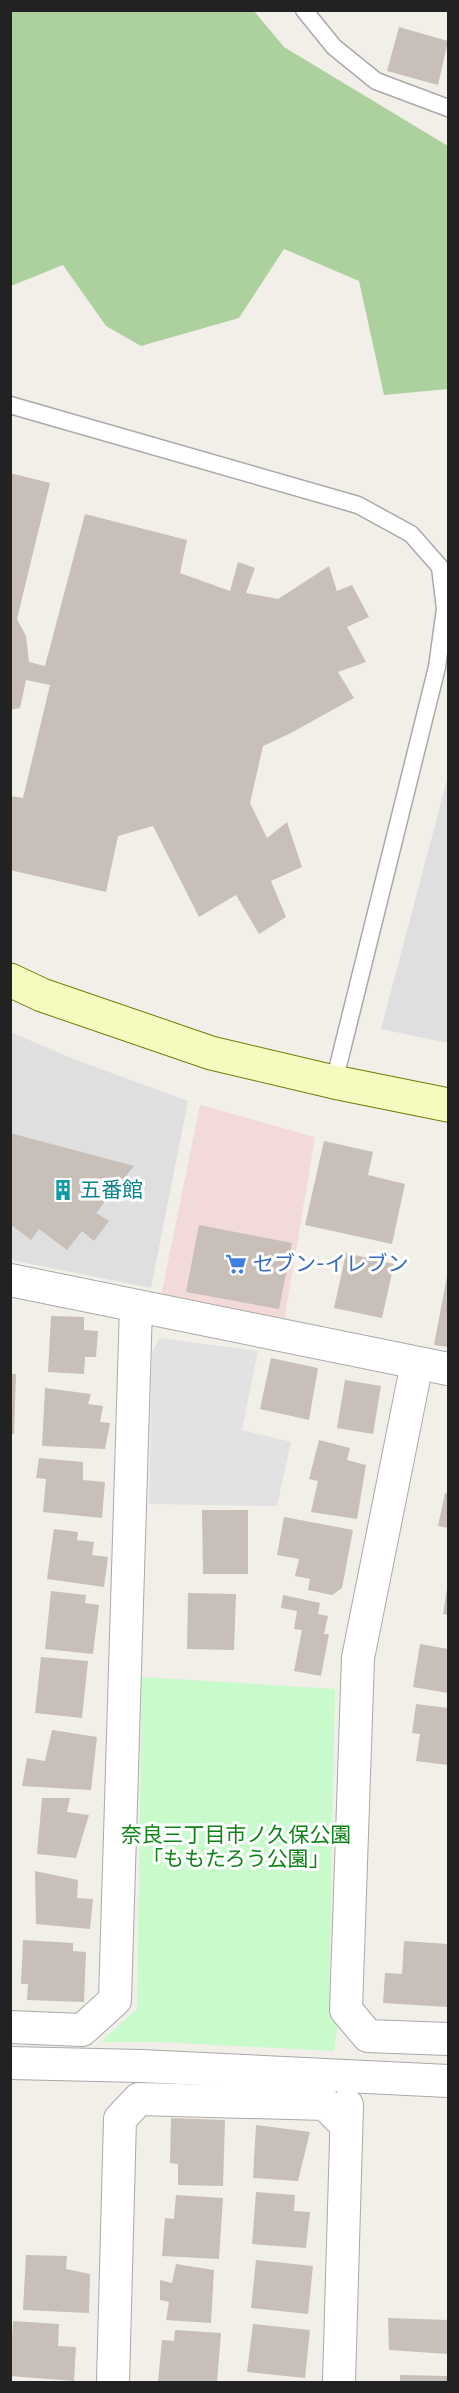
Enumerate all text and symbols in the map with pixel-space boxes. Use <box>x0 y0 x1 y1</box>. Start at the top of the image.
place label: 五番館 <box>80 1177 143 1203</box>
building icon: 五番館 <box>51 1178 75 1202</box>
place label: セブン-イレブン <box>253 1251 408 1277</box>
supermarket icon: セブン-イレブン <box>224 1252 248 1276</box>
park label: 奈良三丁目市ノ久保公園 「ももたろう公園」 <box>121 1822 352 1872</box>

